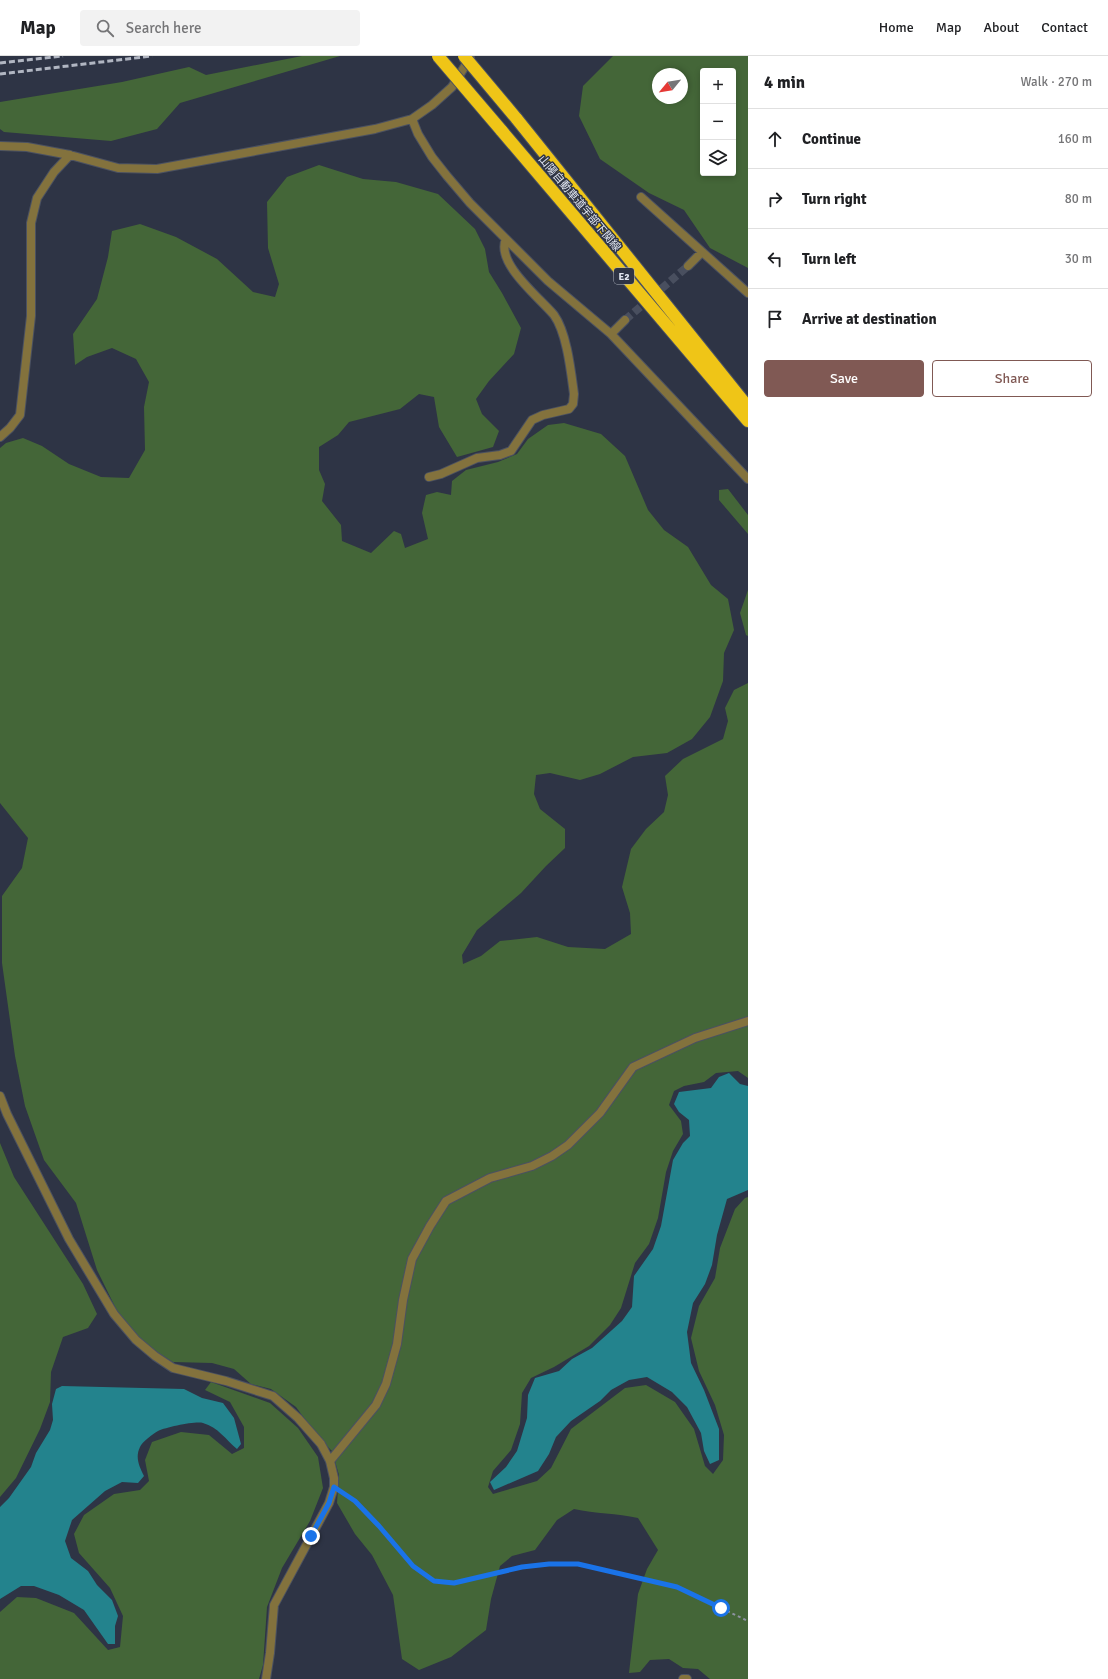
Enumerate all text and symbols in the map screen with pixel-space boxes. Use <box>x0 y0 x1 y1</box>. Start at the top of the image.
search box <box>80 10 360 46</box>
text: Map <box>20 16 56 40</box>
icon: search <box>94 17 116 39</box>
text: Search here <box>126 19 201 37</box>
text: Home <box>879 19 914 36</box>
text: Map <box>936 19 961 36</box>
text: About <box>983 19 1019 36</box>
text: Contact <box>1041 19 1088 36</box>
north arrow <box>652 68 688 104</box>
map controls <box>700 68 736 176</box>
button: + <box>700 68 736 104</box>
text: 4 min <box>764 72 805 93</box>
text: Walk · 270 m <box>1021 74 1092 90</box>
button: − <box>700 104 736 140</box>
icon: ahead <box>764 128 786 150</box>
text: Continue <box>802 130 861 148</box>
text: 160 m <box>1058 131 1092 147</box>
button: layers <box>700 140 736 176</box>
street label: 山陽自動車道宇部下関線 <box>536 153 623 254</box>
icon: right <box>764 188 786 210</box>
text: Turn right <box>802 190 867 208</box>
text: 80 m <box>1065 191 1092 207</box>
icon: left <box>764 248 786 270</box>
text: Turn left <box>802 250 856 268</box>
text: 30 m <box>1065 251 1092 267</box>
road number: E2 <box>614 268 634 284</box>
icon: arrive <box>764 308 786 330</box>
text: Arrive at destination <box>802 310 937 328</box>
button: Save <box>764 360 924 397</box>
button: Share <box>932 360 1092 397</box>
route end <box>302 1527 320 1545</box>
route start <box>712 1599 730 1617</box>

